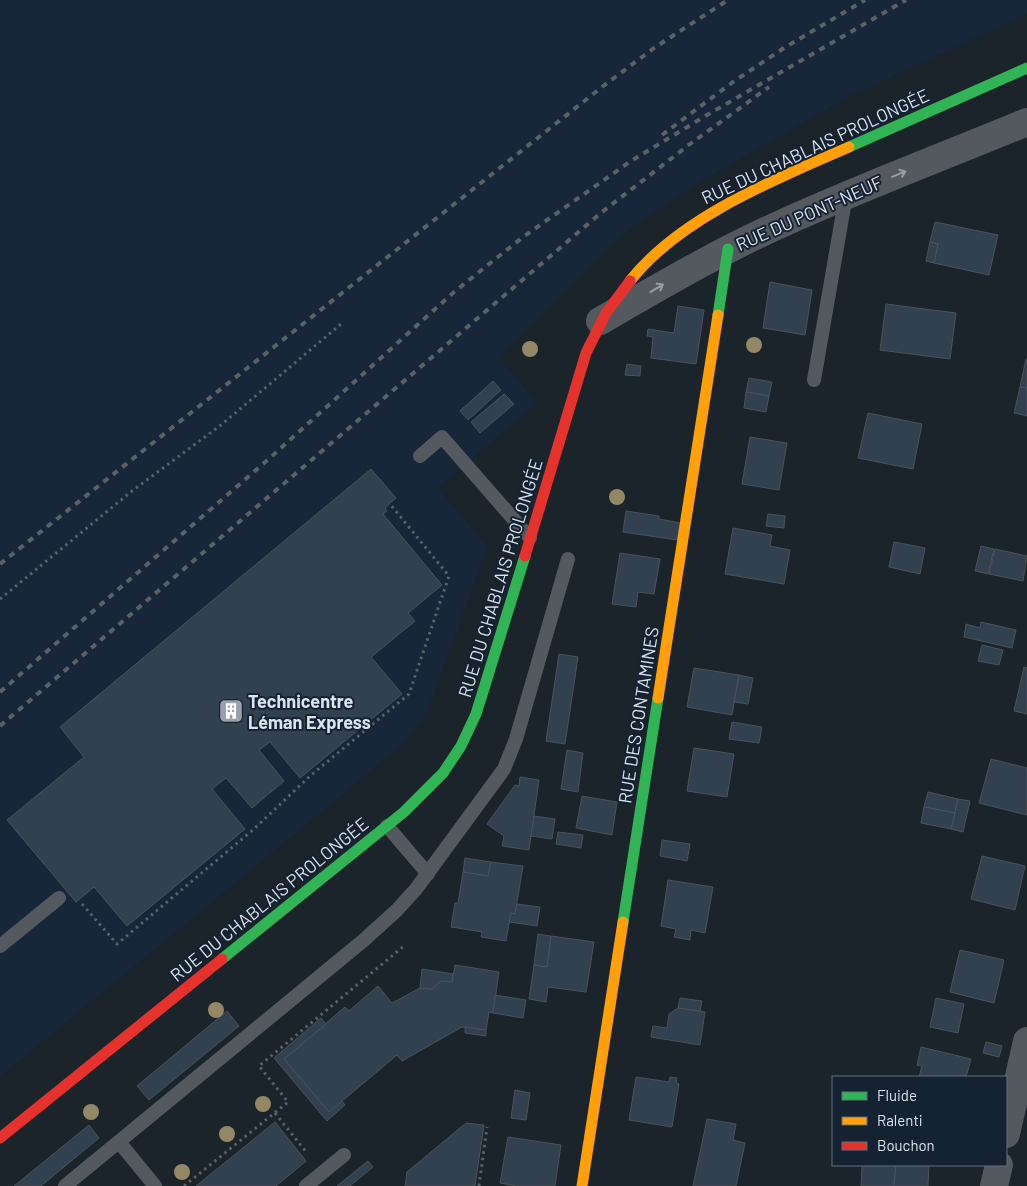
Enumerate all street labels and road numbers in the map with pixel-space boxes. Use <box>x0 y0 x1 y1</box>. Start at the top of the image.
street label: RUE DU CHABLAIS PROLONGÉE <box>698 84 932 208</box>
street label: RUE DU PONT-NEUF <box>732 171 886 255</box>
street label: RUE DU CHABLAIS PROLONGÉE <box>453 456 547 700</box>
street label: RUE DES CONTAMINES <box>613 625 663 805</box>
street label: RUE DU CHABLAIS PROLONGÉE <box>166 812 372 986</box>

